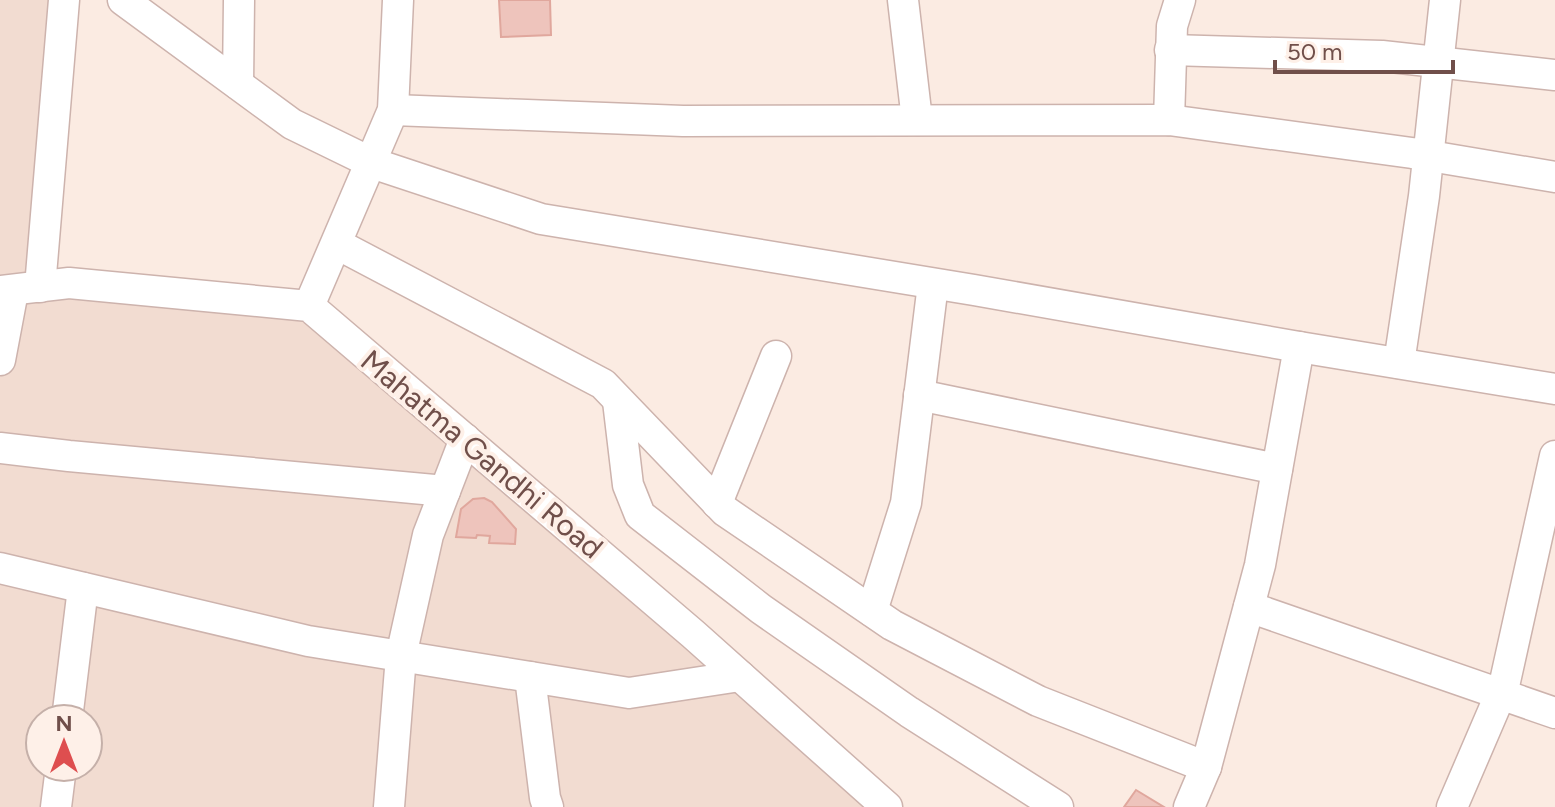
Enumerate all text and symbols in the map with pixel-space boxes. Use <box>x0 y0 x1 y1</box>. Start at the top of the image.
scale bar <box>1275 24 1453 74</box>
text: 50 m <box>1287 37 1343 66</box>
street label: Mahatma Gandhi Road <box>353 342 611 566</box>
north arrow <box>24 703 104 783</box>
text: N <box>55 710 73 737</box>

